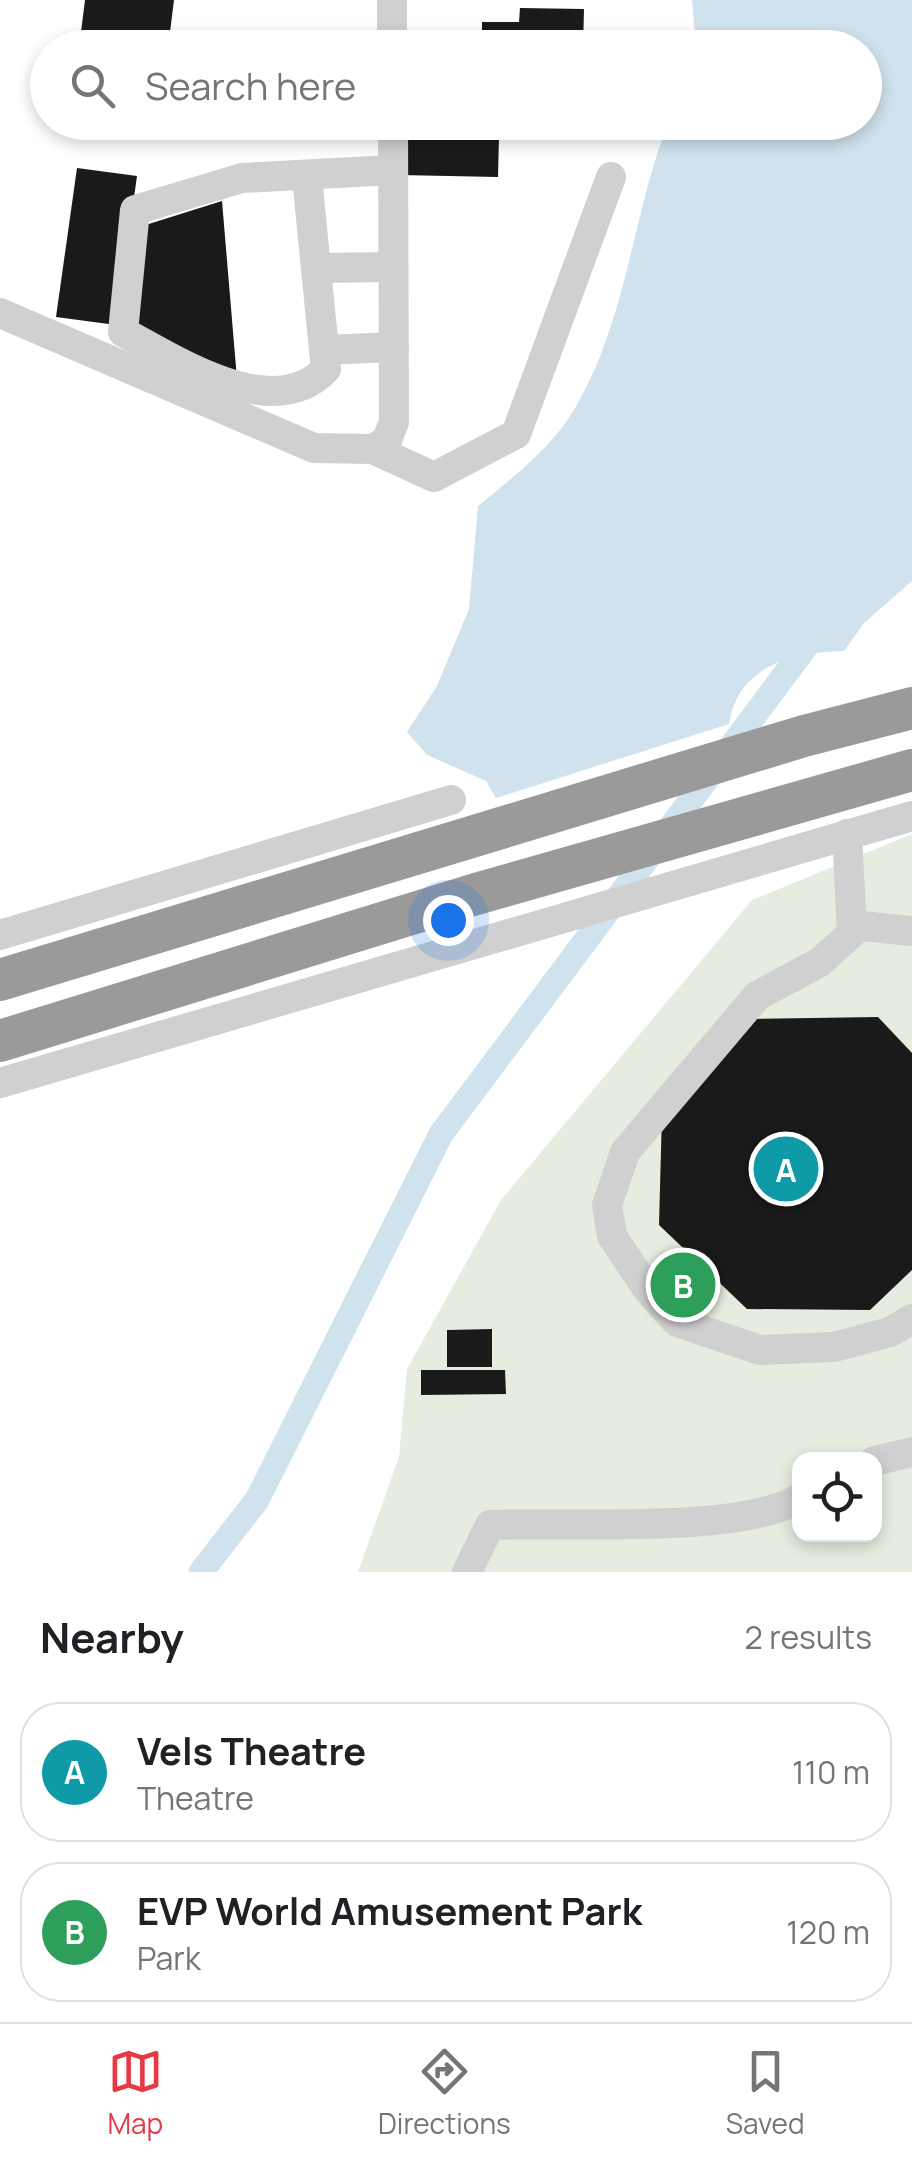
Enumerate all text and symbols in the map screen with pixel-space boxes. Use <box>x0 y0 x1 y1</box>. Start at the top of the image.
search box <box>30 30 882 140</box>
icon: search <box>65 58 120 113</box>
text: Search here <box>145 59 356 111</box>
your location <box>423 895 474 946</box>
pin: A <box>754 1132 818 1206</box>
pin: B <box>650 1248 716 1322</box>
map controls <box>792 1452 882 1542</box>
button: locate <box>792 1452 882 1542</box>
text: Nearby <box>40 1608 184 1666</box>
text: 2 results <box>745 1615 872 1659</box>
text: Vels Theatre <box>137 1724 366 1776</box>
text: A <box>64 1750 85 1794</box>
text: 110 m <box>792 1750 870 1794</box>
text: Theatre <box>137 1776 254 1820</box>
text: EVP World Amusement Park <box>137 1884 642 1936</box>
text: B <box>64 1910 85 1954</box>
text: 120 m <box>786 1910 870 1954</box>
text: Park <box>137 1936 201 1980</box>
tab: Map <box>107 2044 163 2142</box>
tab: Directions <box>378 2044 511 2142</box>
tab: Saved <box>726 2044 805 2142</box>

